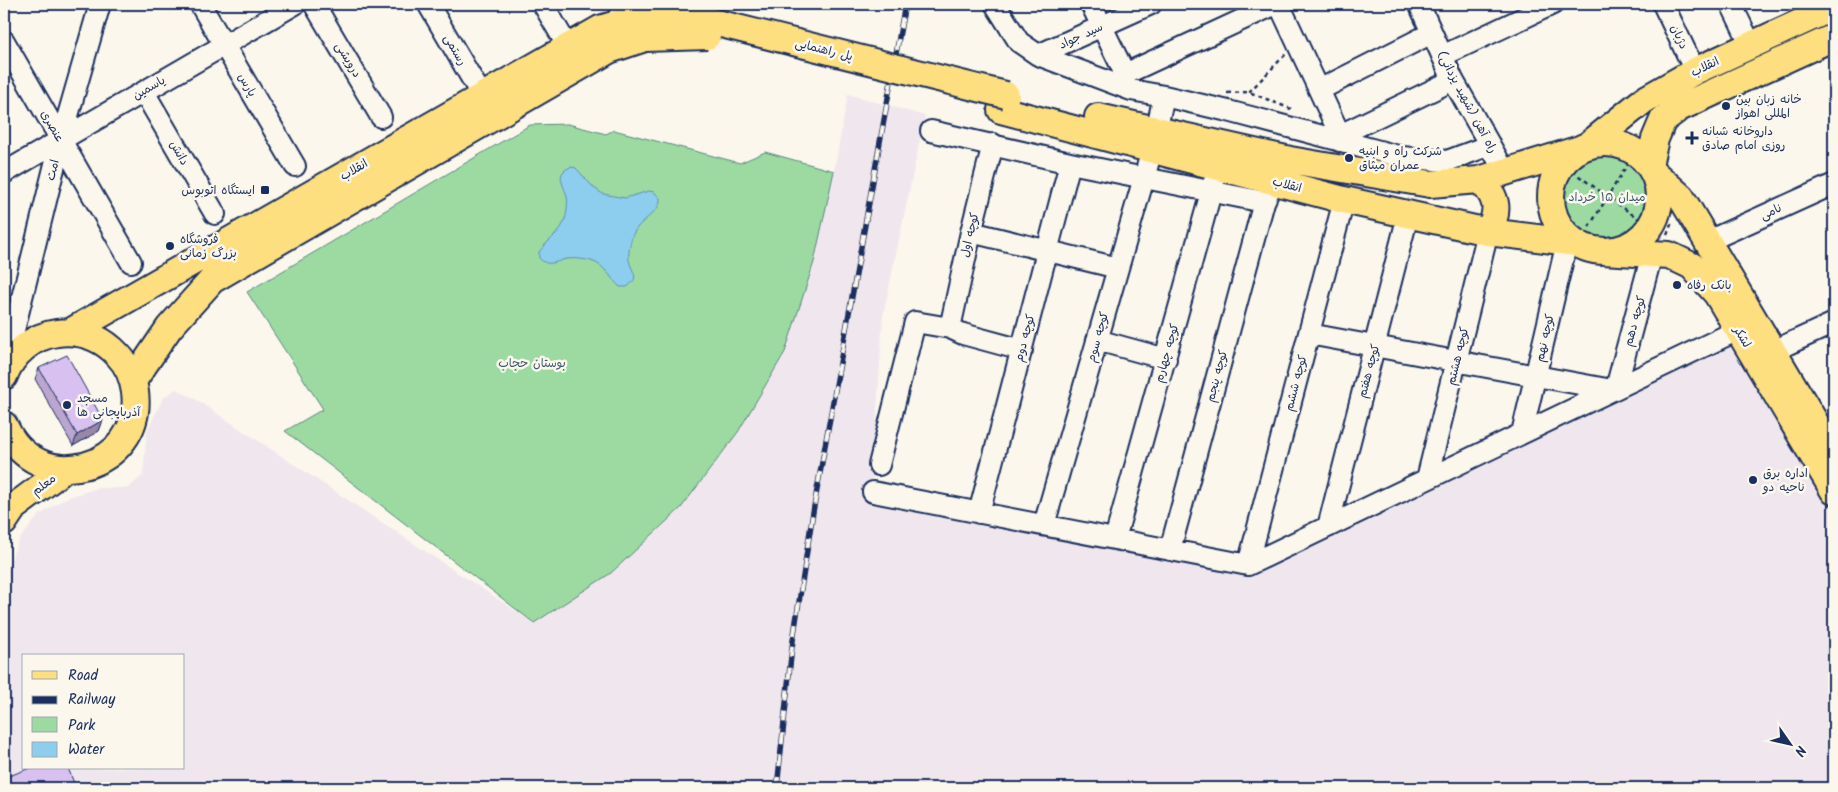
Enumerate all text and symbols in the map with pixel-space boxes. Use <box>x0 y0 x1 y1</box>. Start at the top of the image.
street label: سید جواد <box>1056 17 1106 55</box>
street label: دژبان <box>1665 22 1693 52</box>
street label: رستمی <box>438 31 472 69</box>
street label: پل راهنمایی <box>793 34 855 66</box>
street label: درویشی <box>330 39 366 81</box>
street label: راه آهن (شهید یزدانی) <box>1432 47 1502 157</box>
street label: انقلاب <box>1688 52 1723 82</box>
street label: پارس <box>233 69 261 101</box>
street label: یاسمین <box>129 71 169 105</box>
place label: خانه زبان بین المللی اهواز <box>1735 90 1802 123</box>
marker: خانه زبان بین المللی اهواز <box>1720 100 1732 112</box>
street label: عنصری <box>35 106 69 146</box>
place label: داروخانه شبانه روزی امام صادق <box>1702 122 1785 155</box>
marker: داروخانه شبانه روزی امام صادق <box>1686 132 1698 144</box>
street label: دانش <box>164 137 194 169</box>
place label: شرکت راه و ابنیه عمران میثاق <box>1359 142 1442 175</box>
marker: شرکت راه و ابنیه عمران میثاق <box>1343 152 1355 164</box>
street label: انقلاب <box>336 154 372 186</box>
street label: امت <box>41 157 65 183</box>
street label: انقلاب <box>1270 172 1304 198</box>
place label: ایستگاه اتوبوس <box>182 181 255 200</box>
marker: ایستگاه اتوبوس <box>259 184 271 196</box>
park label: میدان ۱۵ خرداد <box>1568 188 1646 207</box>
street label: نامی <box>1757 199 1785 225</box>
street label: کوچه اول <box>956 211 984 259</box>
place label: فروشگاه بزرگ زمانی <box>180 230 237 263</box>
marker: فروشگاه بزرگ زمانی <box>164 240 176 252</box>
place label: بانک رفاه <box>1687 276 1731 295</box>
marker: بانک رفاه <box>1671 279 1683 291</box>
street label: کوچه دهم <box>1619 293 1651 349</box>
street label: کوچه سوم <box>1082 309 1114 365</box>
street label: کوچه دوم <box>1010 312 1040 364</box>
street label: کوچه نهم <box>1530 312 1560 364</box>
street label: کوچه چهارم <box>1149 321 1185 385</box>
street label: لشکر <box>1728 322 1756 351</box>
street label: کوچه هشتم <box>1442 325 1474 387</box>
street label: کوچه هفتم <box>1353 342 1385 400</box>
street label: کوچه پنجم <box>1201 348 1233 404</box>
street label: کوچه ششم <box>1279 353 1313 413</box>
park label: بوستان حجاب <box>498 354 566 373</box>
place label: مسجد آذربایجانی ها <box>77 389 141 422</box>
marker: مسجد آذربایجانی ها <box>61 399 73 411</box>
place label: اداره برق ناحیه دو <box>1762 464 1808 497</box>
street label: معلم <box>28 469 60 501</box>
marker: اداره برق ناحیه دو <box>1747 474 1759 486</box>
legend <box>22 654 185 770</box>
text: Road <box>68 664 99 688</box>
text: Railway <box>68 688 116 712</box>
text: Park <box>68 714 96 738</box>
north arrow <box>1766 720 1816 770</box>
text: Water <box>68 738 105 762</box>
text: N <box>1788 741 1812 761</box>

